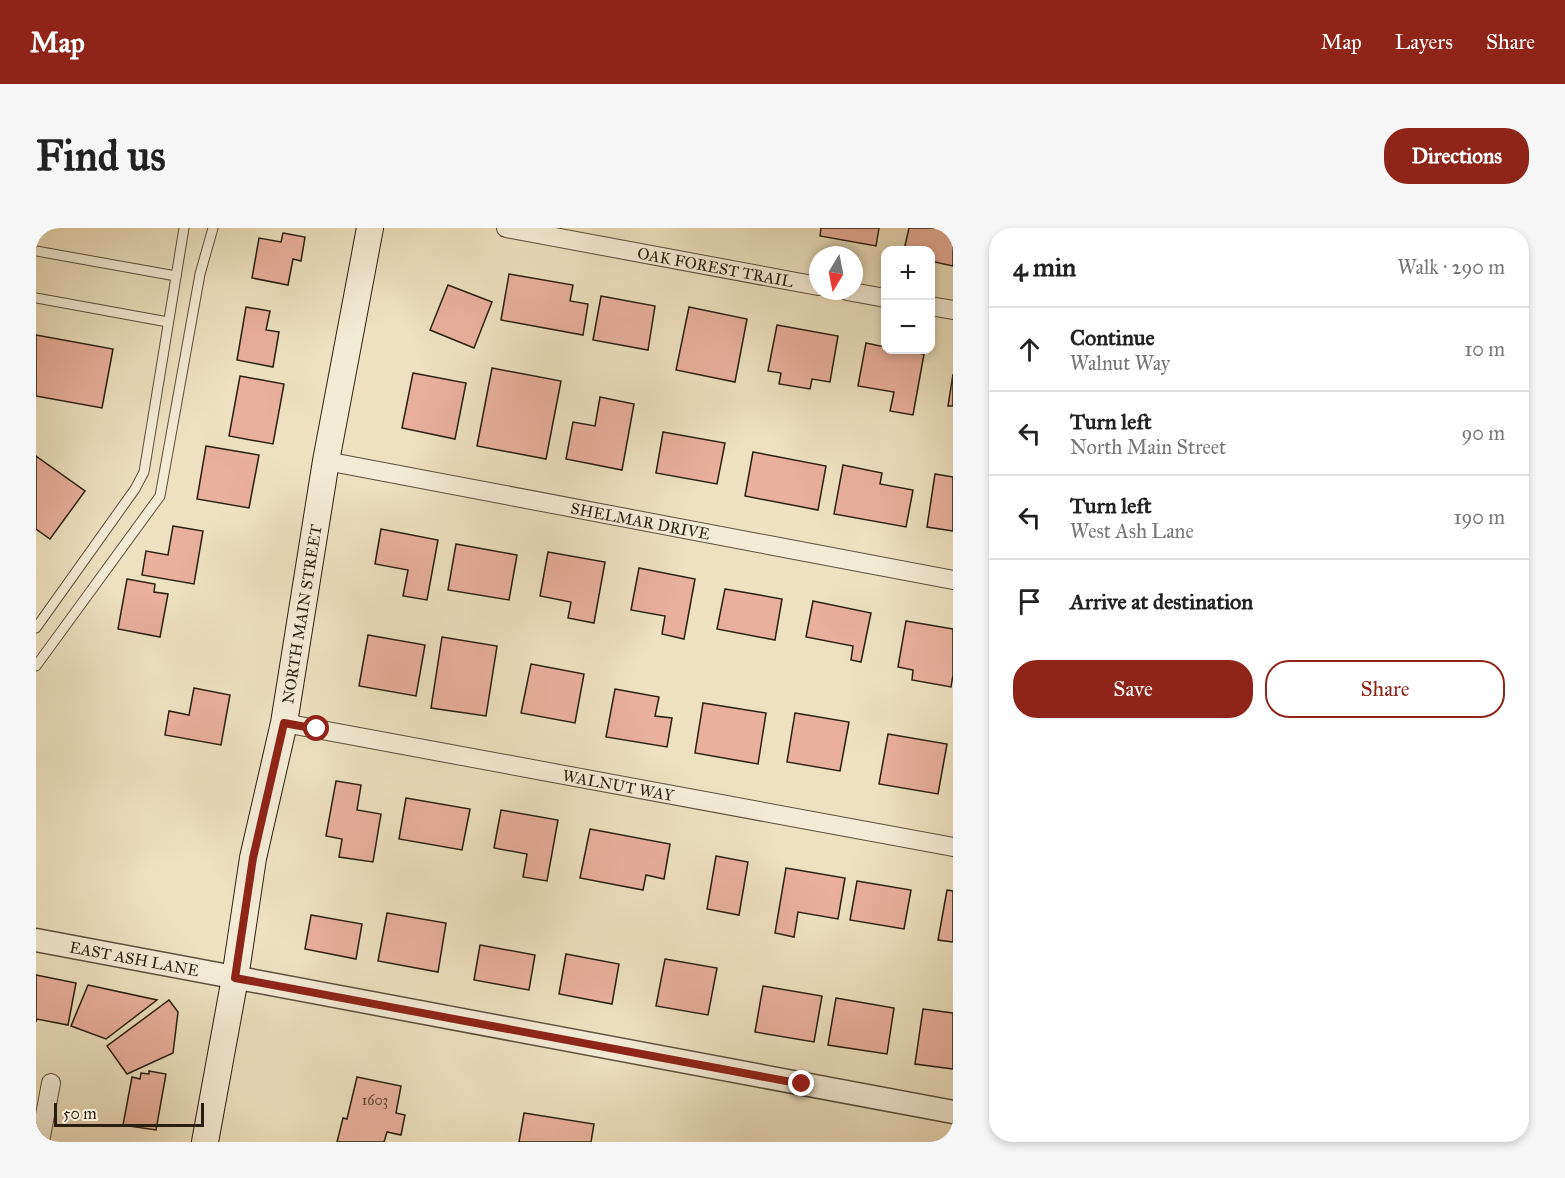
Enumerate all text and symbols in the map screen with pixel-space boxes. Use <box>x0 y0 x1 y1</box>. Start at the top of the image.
text: Map <box>30 25 85 60</box>
text: Map <box>1321 29 1362 55</box>
text: Layers <box>1395 29 1453 55</box>
text: Share <box>1486 29 1535 55</box>
button: Directions <box>1384 128 1529 184</box>
text: Find us <box>36 130 166 182</box>
street label: OAK FOREST TRAIL <box>636 243 795 291</box>
north arrow <box>809 246 863 300</box>
map controls <box>881 246 935 354</box>
button: + <box>881 246 935 300</box>
text: 4 min <box>1013 251 1076 283</box>
text: Walk · 290 m <box>1397 255 1505 279</box>
button: − <box>881 300 935 354</box>
text: Continue <box>1070 324 1155 351</box>
icon: ahead <box>1013 333 1046 366</box>
text: 10 m <box>1464 337 1505 361</box>
text: Walnut Way <box>1070 351 1170 375</box>
text: Turn left <box>1070 408 1152 435</box>
icon: left <box>1013 417 1046 450</box>
text: 90 m <box>1462 421 1505 445</box>
text: North Main Street <box>1070 435 1226 459</box>
text: Turn left <box>1070 492 1152 519</box>
street label: SHELMAR DRIVE <box>569 498 712 543</box>
icon: left <box>1013 501 1046 534</box>
text: 190 m <box>1454 505 1505 529</box>
text: West Ash Lane <box>1070 519 1194 543</box>
street label: NORTH MAIN STREET <box>278 523 325 705</box>
icon: arrive <box>1013 585 1046 618</box>
text: Arrive at destination <box>1070 588 1253 615</box>
button: Save <box>1013 660 1253 718</box>
button: Share <box>1265 660 1505 718</box>
route start <box>303 715 329 741</box>
street label: WALNUT WAY <box>561 765 676 805</box>
street label: EAST ASH LANE <box>68 937 201 980</box>
route end <box>788 1070 814 1096</box>
house number: 1603 <box>362 1092 388 1109</box>
scale bar <box>54 1100 204 1128</box>
text: 50 m <box>63 1104 97 1123</box>

